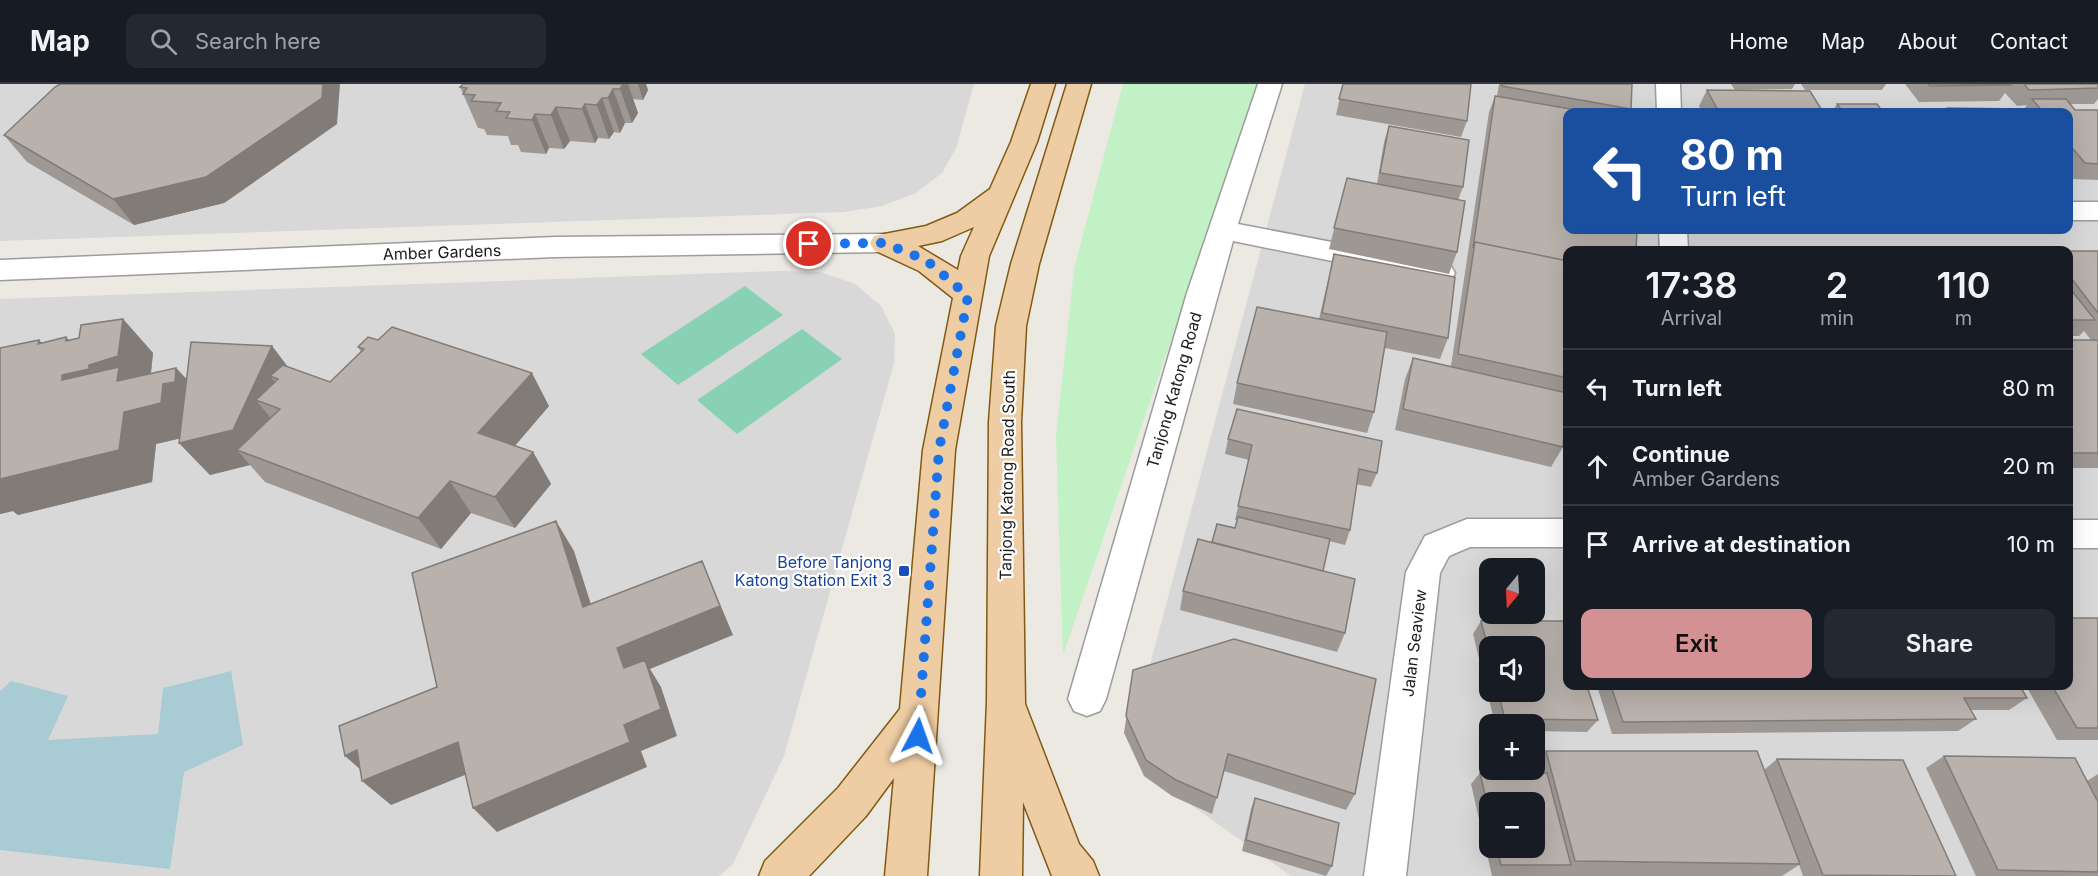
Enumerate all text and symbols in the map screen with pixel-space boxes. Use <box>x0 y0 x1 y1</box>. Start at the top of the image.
search box <box>126 14 546 68</box>
text: Map <box>30 24 90 58</box>
icon: search <box>147 25 180 58</box>
text: Search here <box>195 28 321 54</box>
text: Home <box>1729 29 1788 54</box>
text: Map <box>1821 29 1865 54</box>
text: About <box>1898 29 1957 54</box>
text: Contact <box>1990 29 2068 54</box>
text: 80 m <box>1680 129 1784 180</box>
icon: left <box>1581 132 1659 210</box>
text: Turn left <box>1680 180 1786 213</box>
pin <box>783 218 834 269</box>
icon: arrive <box>792 227 825 260</box>
street label: Amber Gardens <box>382 240 502 264</box>
text: 17:38 <box>1645 263 1738 307</box>
text: 2 <box>1826 263 1848 307</box>
text: 110 <box>1936 263 1991 307</box>
text: Arrival <box>1661 306 1722 330</box>
text: min <box>1820 306 1854 330</box>
text: m <box>1955 306 1972 330</box>
street label: Tanjong Katong Road <box>1142 310 1206 470</box>
street label: Tanjong Katong Road South <box>995 370 1019 580</box>
icon: left <box>1581 372 1614 405</box>
text: Turn left <box>1632 375 1722 401</box>
text: 80 m <box>2002 375 2055 401</box>
text: Continue <box>1632 441 1730 467</box>
icon: ahead <box>1581 450 1614 483</box>
text: 20 m <box>2002 453 2055 479</box>
text: Amber Gardens <box>1632 467 1780 491</box>
icon: arrive <box>1581 528 1614 561</box>
text: Arrive at destination <box>1632 531 1851 557</box>
text: 10 m <box>2007 531 2055 557</box>
place label: Before Tanjong Katong Station Exit 3 <box>735 552 892 590</box>
north arrow <box>1479 558 1545 624</box>
map controls <box>1479 558 1545 858</box>
marker: Before Tanjong Katong Station Exit 3 <box>897 564 911 578</box>
street label: Jalan Seaview <box>1397 588 1431 698</box>
button: Exit <box>1581 609 1812 678</box>
button: Share <box>1824 609 2055 678</box>
button: sound <box>1479 636 1545 702</box>
position arrow <box>886 704 950 768</box>
button: + <box>1479 714 1545 780</box>
button: − <box>1479 792 1545 858</box>

